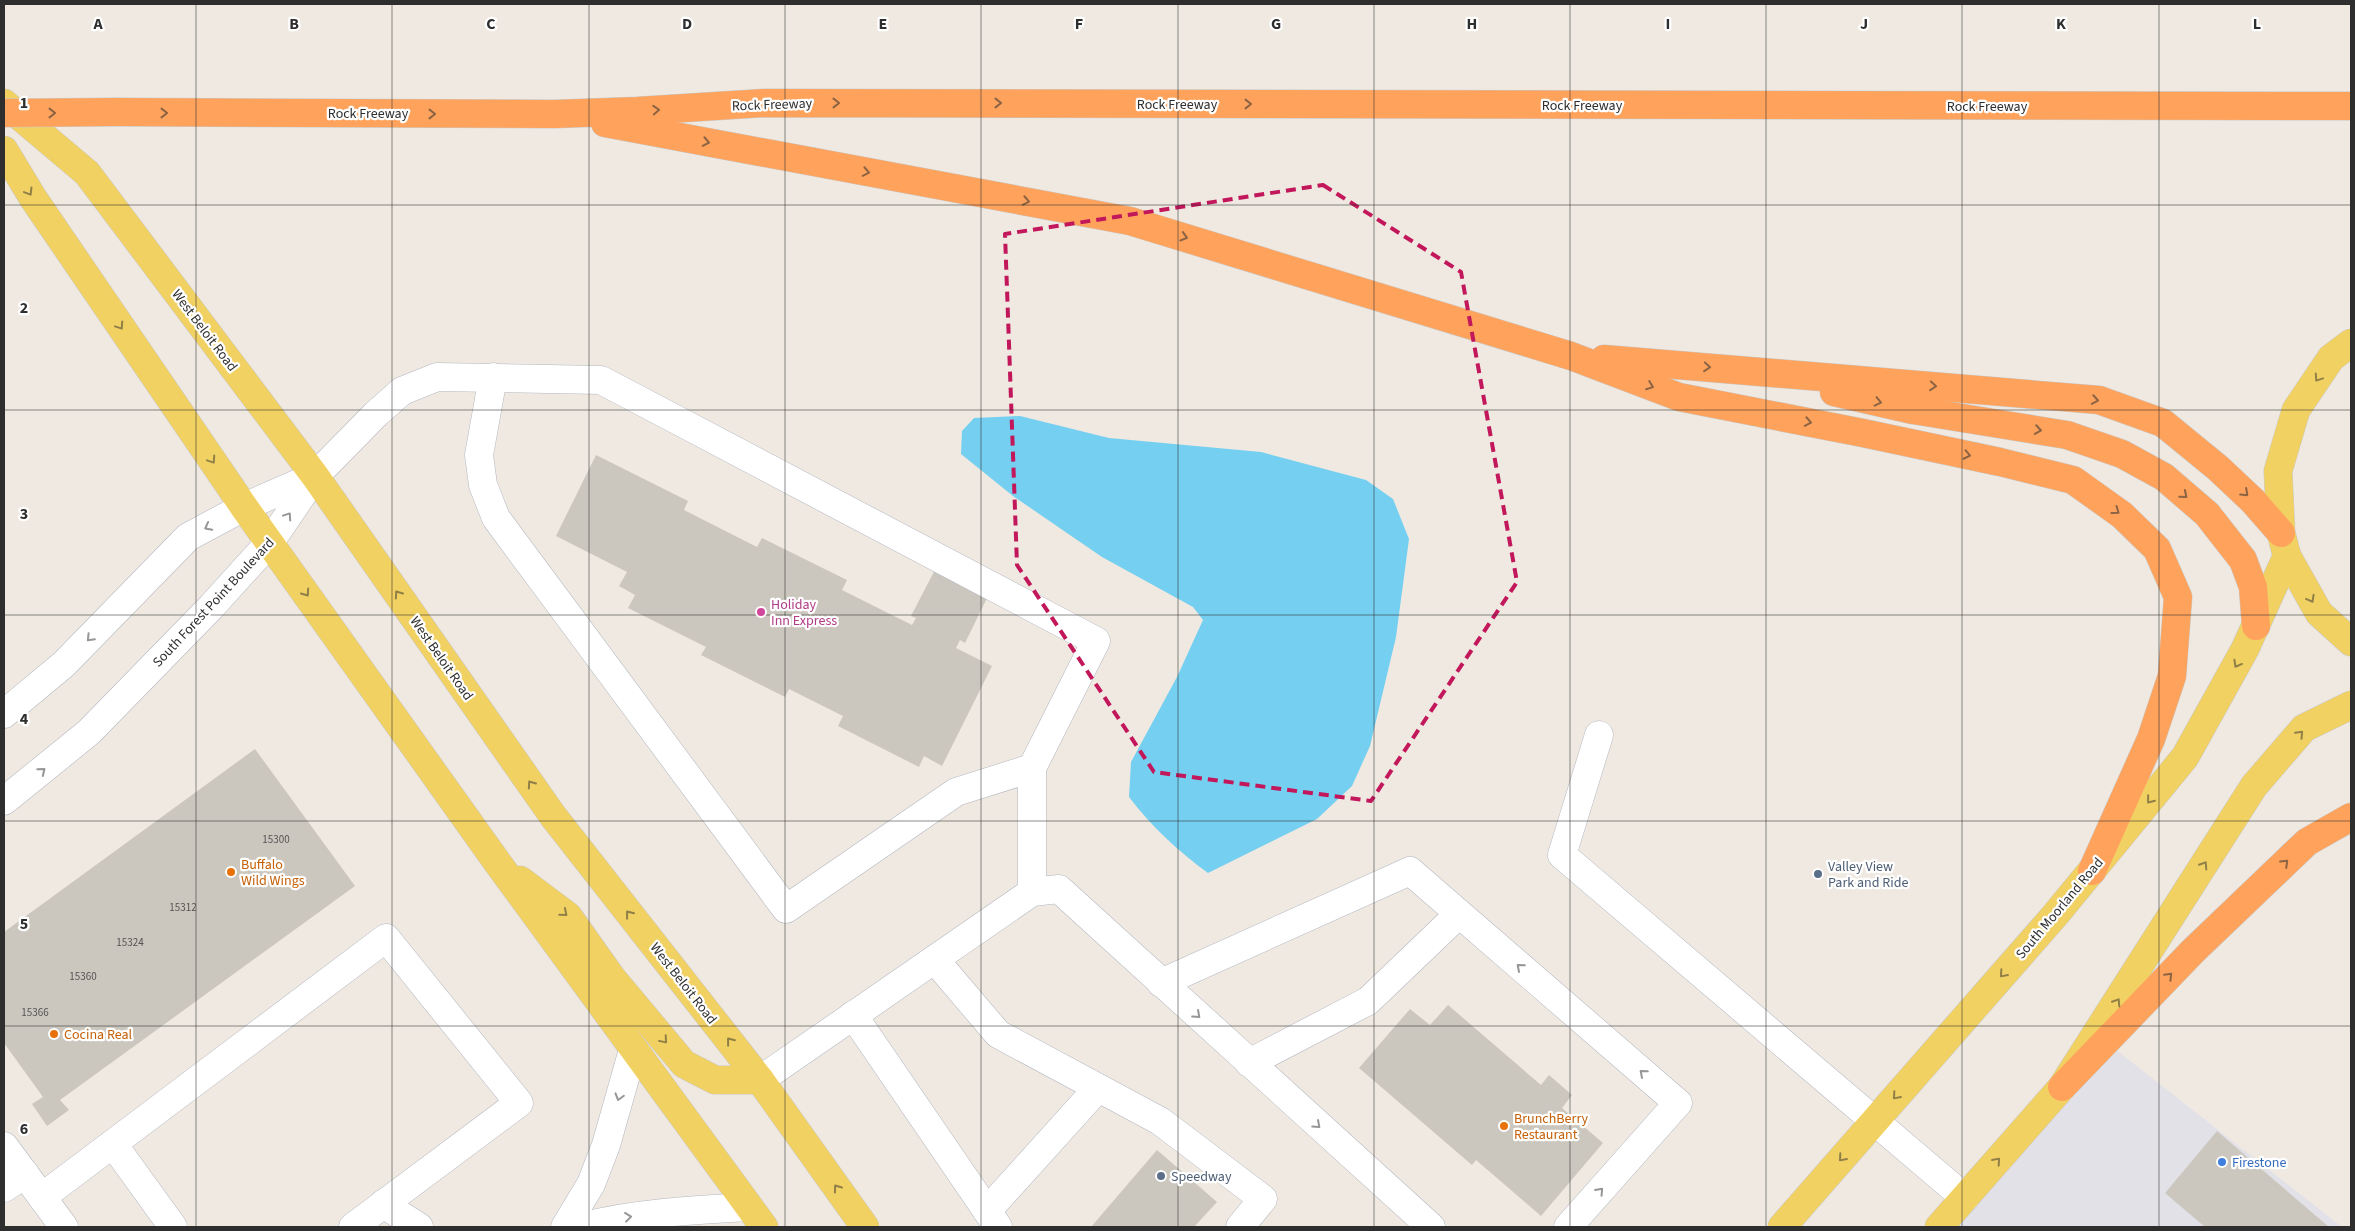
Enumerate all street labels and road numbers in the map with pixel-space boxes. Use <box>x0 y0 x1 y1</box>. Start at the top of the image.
street label: Rock Freeway <box>732 94 813 116</box>
street label: Rock Freeway <box>1137 95 1218 115</box>
street label: Rock Freeway <box>1542 96 1623 116</box>
street label: Rock Freeway <box>1947 97 2028 117</box>
street label: Rock Freeway <box>328 104 409 124</box>
street label: West Beloit Road <box>167 285 242 376</box>
street label: South Forest Point Boulevard <box>148 533 279 672</box>
street label: West Beloit Road <box>405 613 478 705</box>
street label: South Moorland Road <box>2011 854 2108 964</box>
street label: West Beloit Road <box>645 939 721 1029</box>

